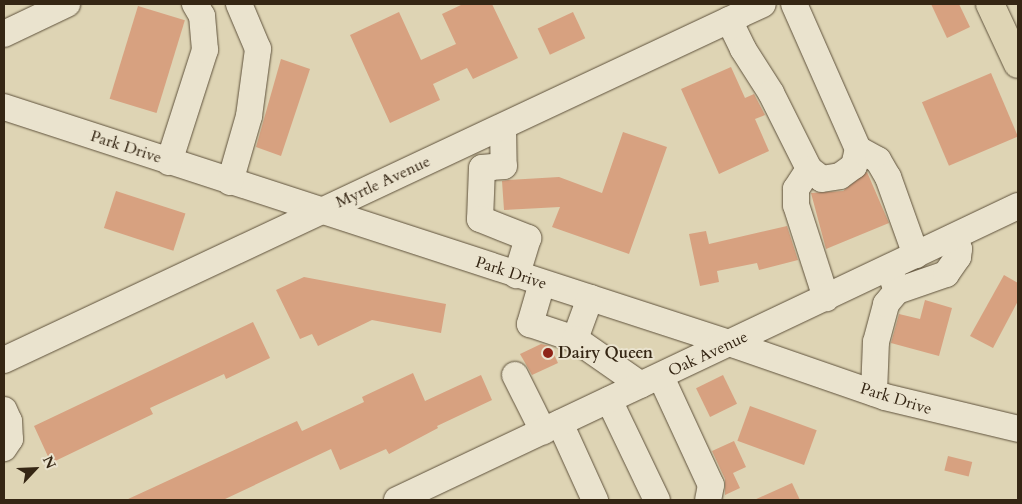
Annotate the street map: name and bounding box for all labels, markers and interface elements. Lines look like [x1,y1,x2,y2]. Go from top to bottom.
street label: Park Drive [88,126,164,168]
street label: Myrtle Avenue [333,152,433,212]
street label: Park Drive [473,252,549,294]
street label: Oak Avenue [665,327,751,381]
place label: Dairy Queen [558,343,653,363]
marker: Dairy Queen [542,347,554,359]
street label: Park Drive [858,379,934,419]
north arrow [10,444,60,494]
text: N [38,453,60,472]

